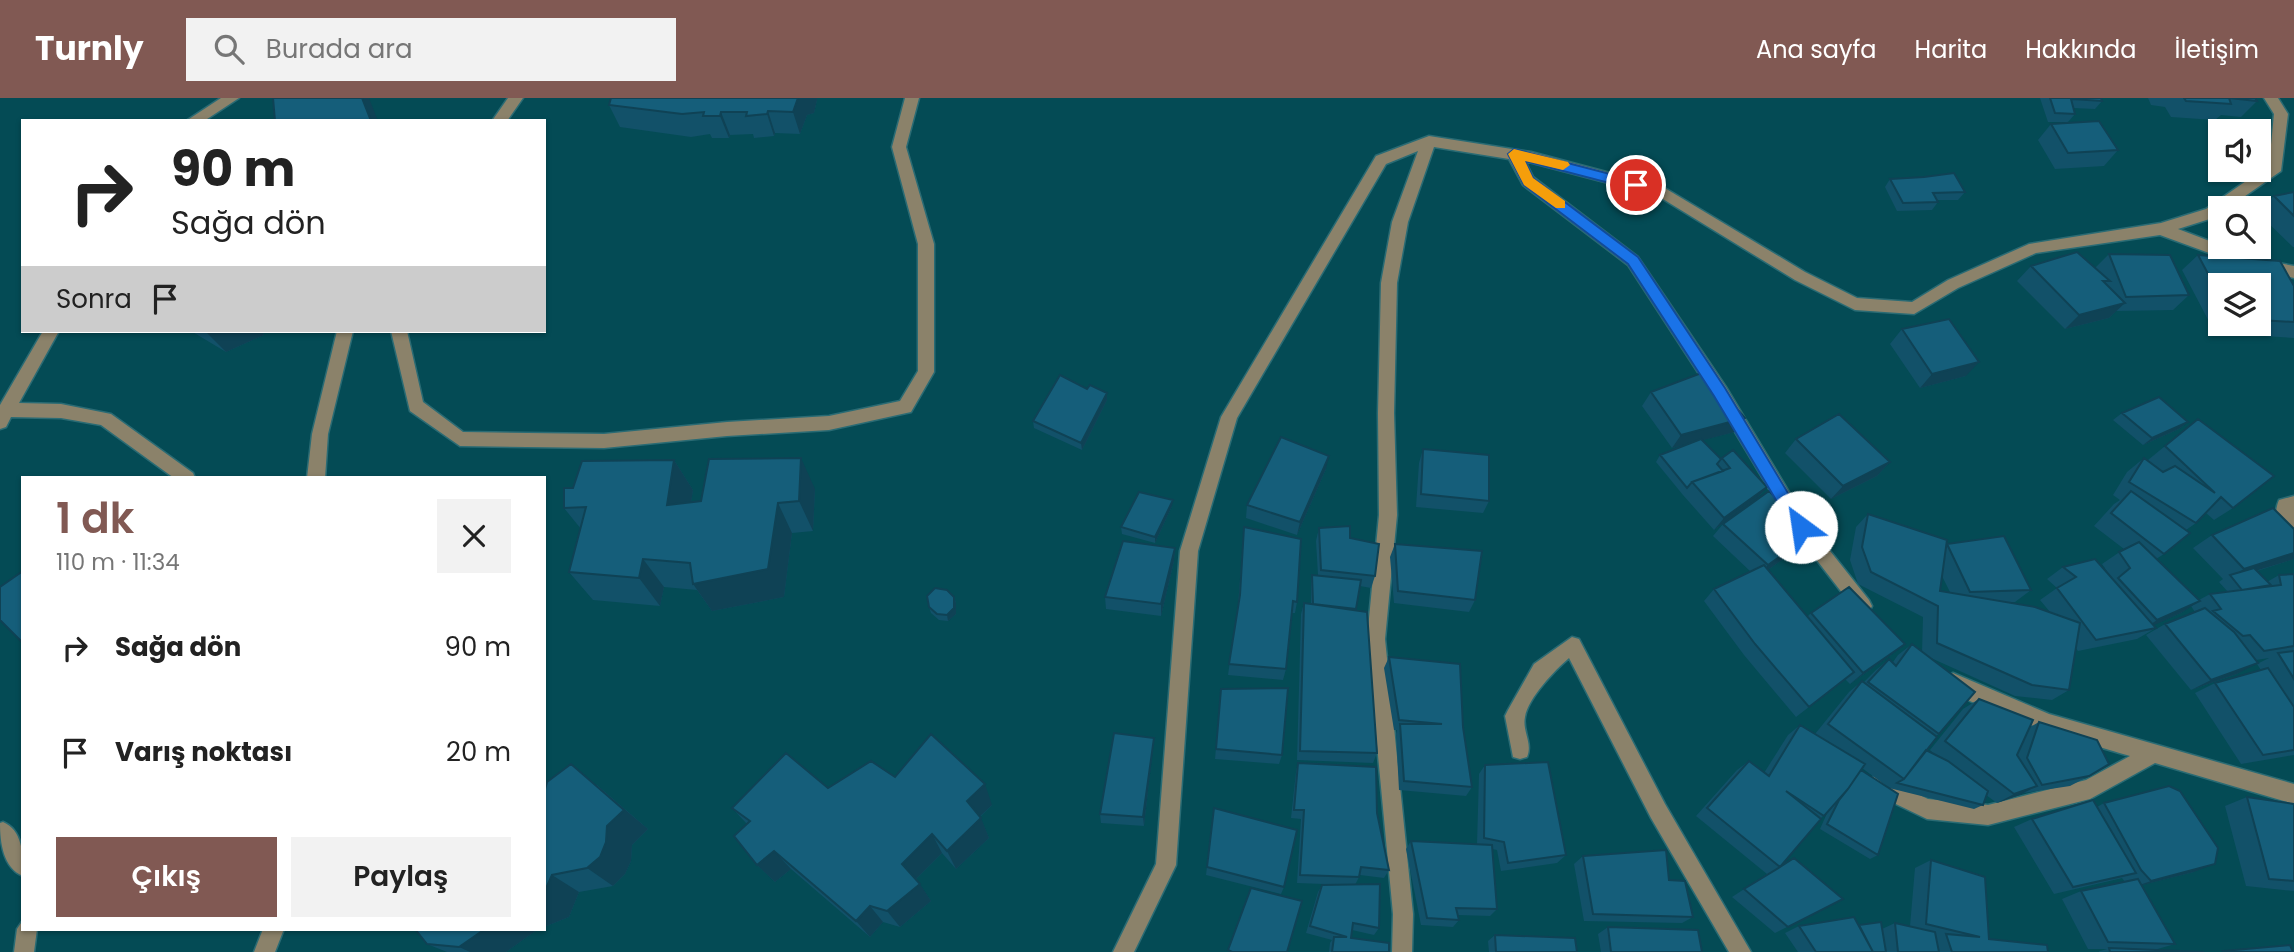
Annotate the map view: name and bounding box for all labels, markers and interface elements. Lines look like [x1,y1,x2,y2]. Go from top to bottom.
search box [186,18,676,81]
text: Turnly [35,25,144,72]
icon: search [210,30,248,68]
text: Burada ara [266,31,413,67]
text: Ana sayfa [1756,33,1877,66]
text: Harita [1915,33,1987,66]
text: Hakkında [2025,33,2137,66]
text: İletişim [2175,33,2259,66]
map controls [2208,119,2271,336]
button: sound [2208,119,2271,182]
text: 90 m [171,135,295,203]
icon: right [56,147,147,238]
pin [1606,155,1666,215]
icon: arrive [1617,166,1655,204]
button: search [2208,196,2271,259]
text: Sağa dön [171,200,326,245]
button: layers [2208,273,2271,336]
icon: arrive [146,280,184,318]
text: Sonra [56,281,132,317]
text: 1 dk [56,489,134,548]
position arrow [1764,490,1838,564]
button: close [437,499,511,573]
text: 110 m · 11:34 [56,546,180,578]
icon: right [56,629,94,667]
text: Sağa dön [115,629,241,665]
text: 90 m [445,629,511,665]
icon: arrive [56,734,94,772]
text: Varış noktası [115,734,292,770]
text: 20 m [446,734,511,770]
button: Çıkış [56,837,277,917]
button: Paylaş [291,837,511,917]

